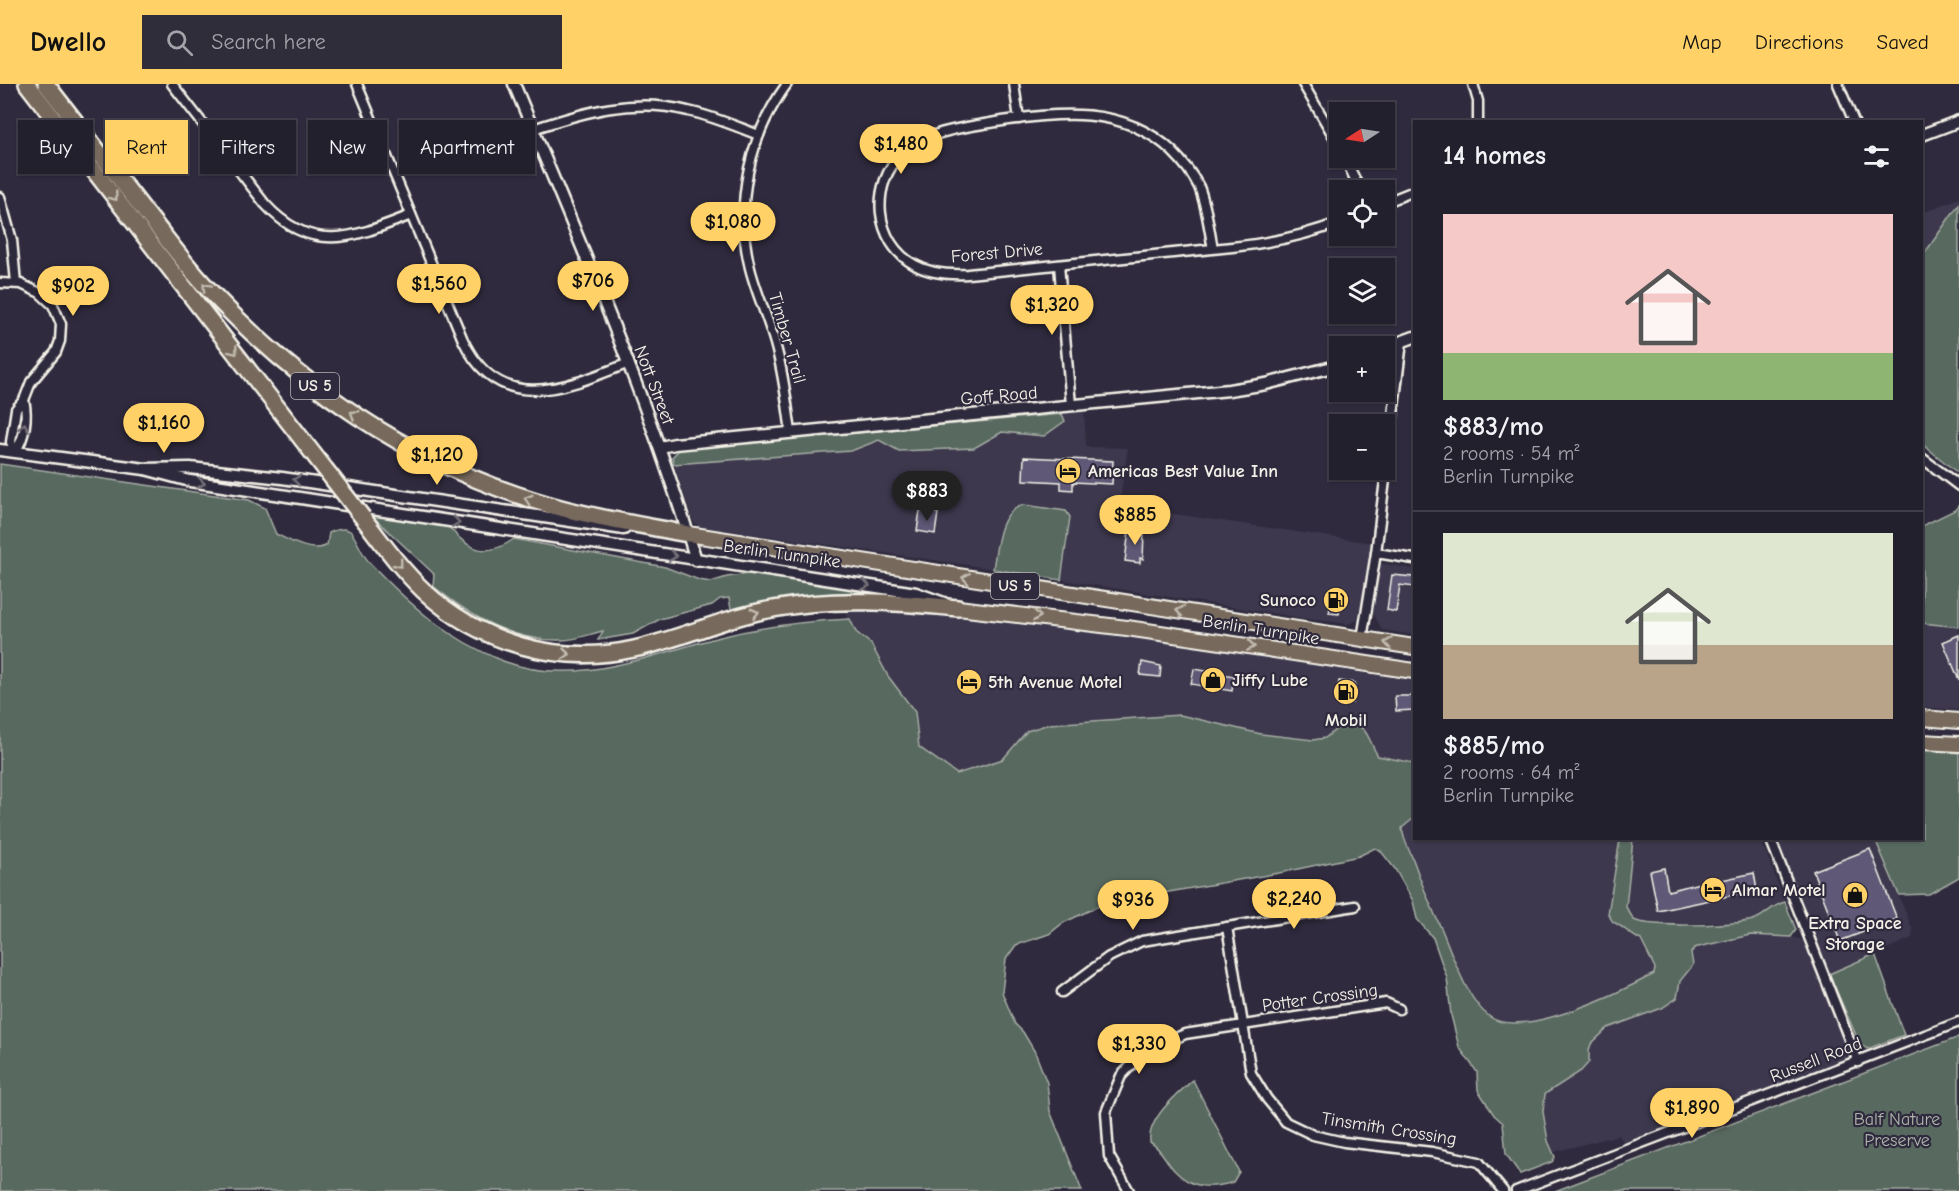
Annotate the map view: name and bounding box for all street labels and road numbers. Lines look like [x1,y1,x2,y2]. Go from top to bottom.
street label: Forest Drive [950,239,1044,267]
street label: Timber Trail [764,290,810,386]
street label: Nott Street [629,343,679,428]
road number: US 5 [291,373,339,399]
street label: Goff Road [960,382,1038,410]
street label: Berlin Turnpike [722,535,842,573]
road number: US 5 [991,573,1039,599]
street label: Berlin Turnpike [1201,610,1321,650]
street label: Potter Crossing [1261,979,1379,1017]
street label: Russell Road [1767,1033,1865,1087]
street label: Tinsmith Crossing [1320,1108,1458,1150]

